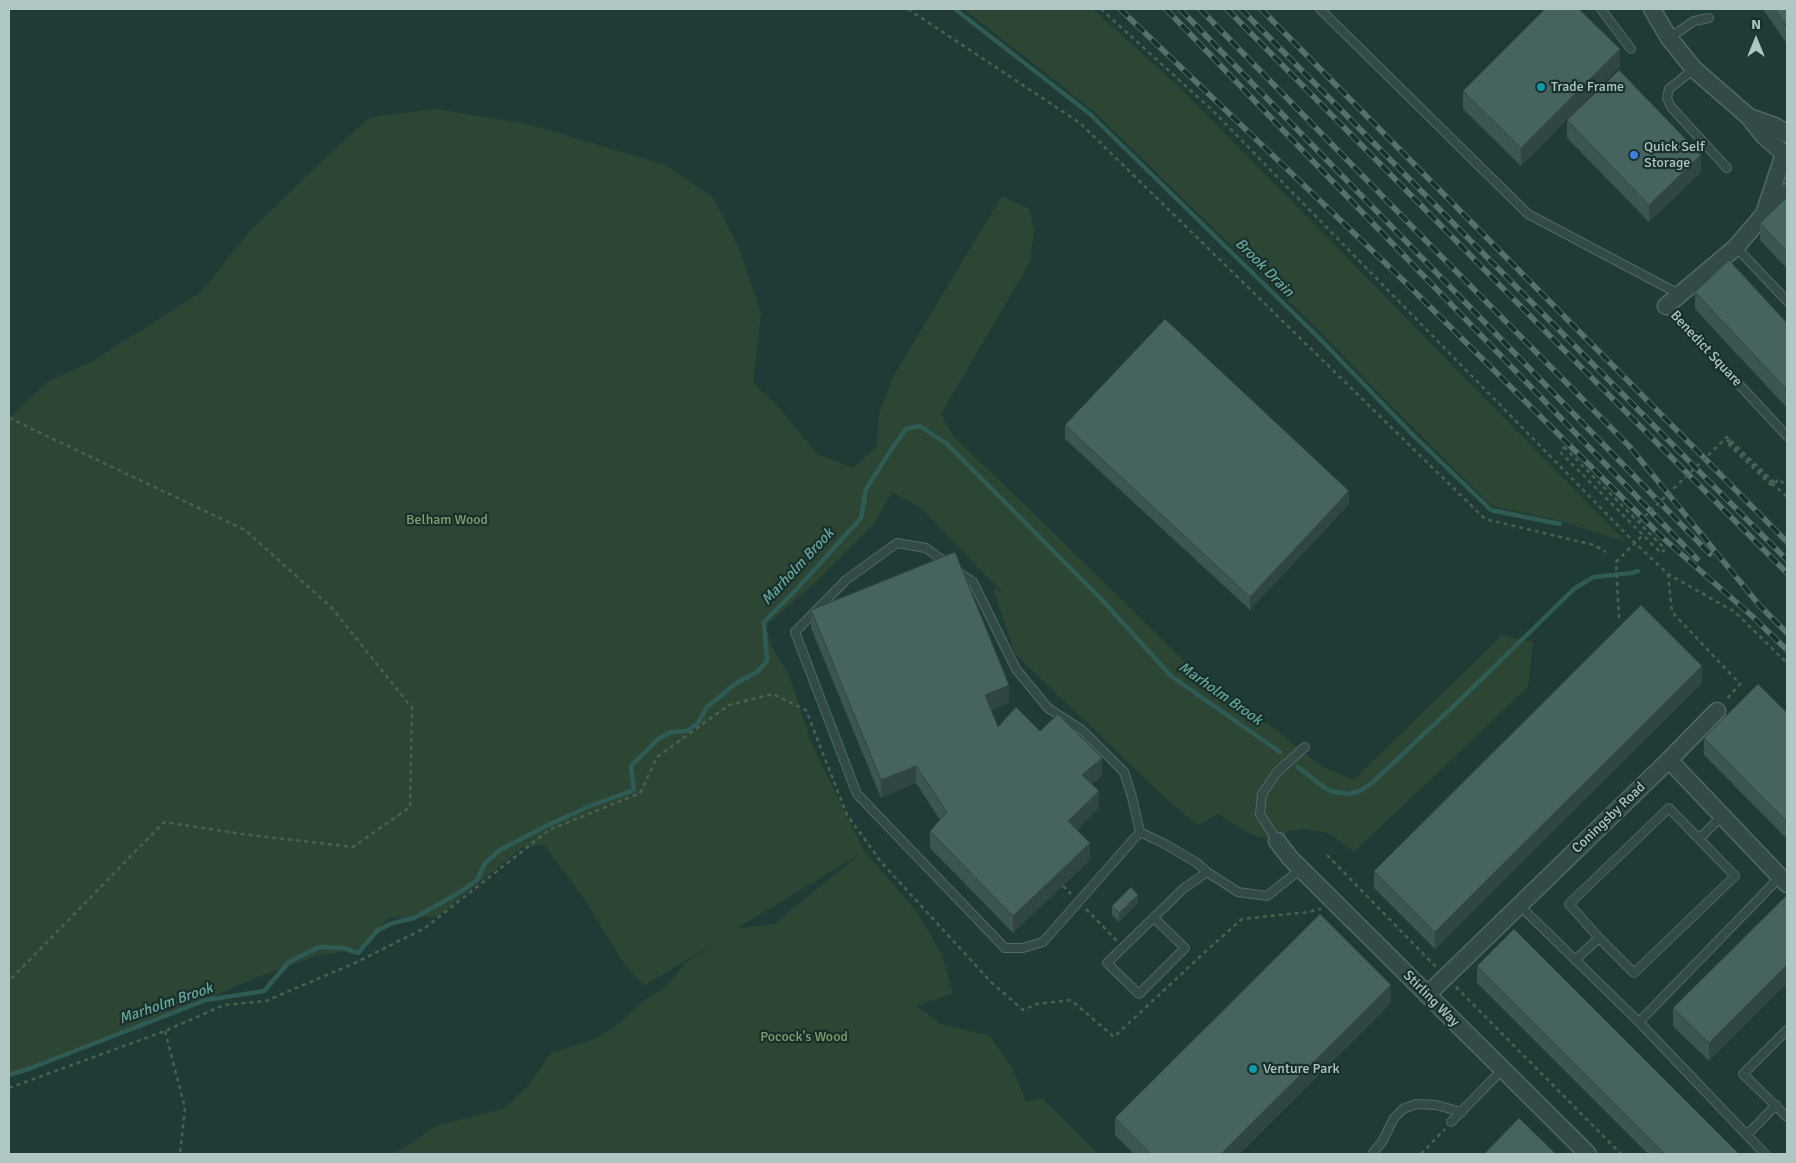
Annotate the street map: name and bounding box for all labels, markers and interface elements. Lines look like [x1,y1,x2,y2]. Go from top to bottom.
north arrow [1731,15,1781,65]
text: N [1751,16,1761,33]
place label: Trade Frame [1551,79,1624,95]
marker: Trade Frame [1535,81,1547,93]
place label: Quick Self Storage [1644,139,1705,172]
marker: Quick Self Storage [1628,149,1640,161]
water label: Brook Drain [1231,235,1297,301]
street label: Benedict Square [1667,308,1745,390]
park label: Belham Wood [406,512,488,528]
water label: Marholm Brook [758,525,838,609]
water label: Marholm Brook [1175,659,1265,729]
street label: Coningsby Road [1569,779,1649,857]
street label: Stirling Way [1399,967,1463,1031]
water label: Marholm Brook [117,980,215,1028]
park label: Pocock's Wood [760,1029,848,1045]
place label: Venture Park [1263,1061,1339,1077]
marker: Venture Park [1247,1063,1259,1075]

